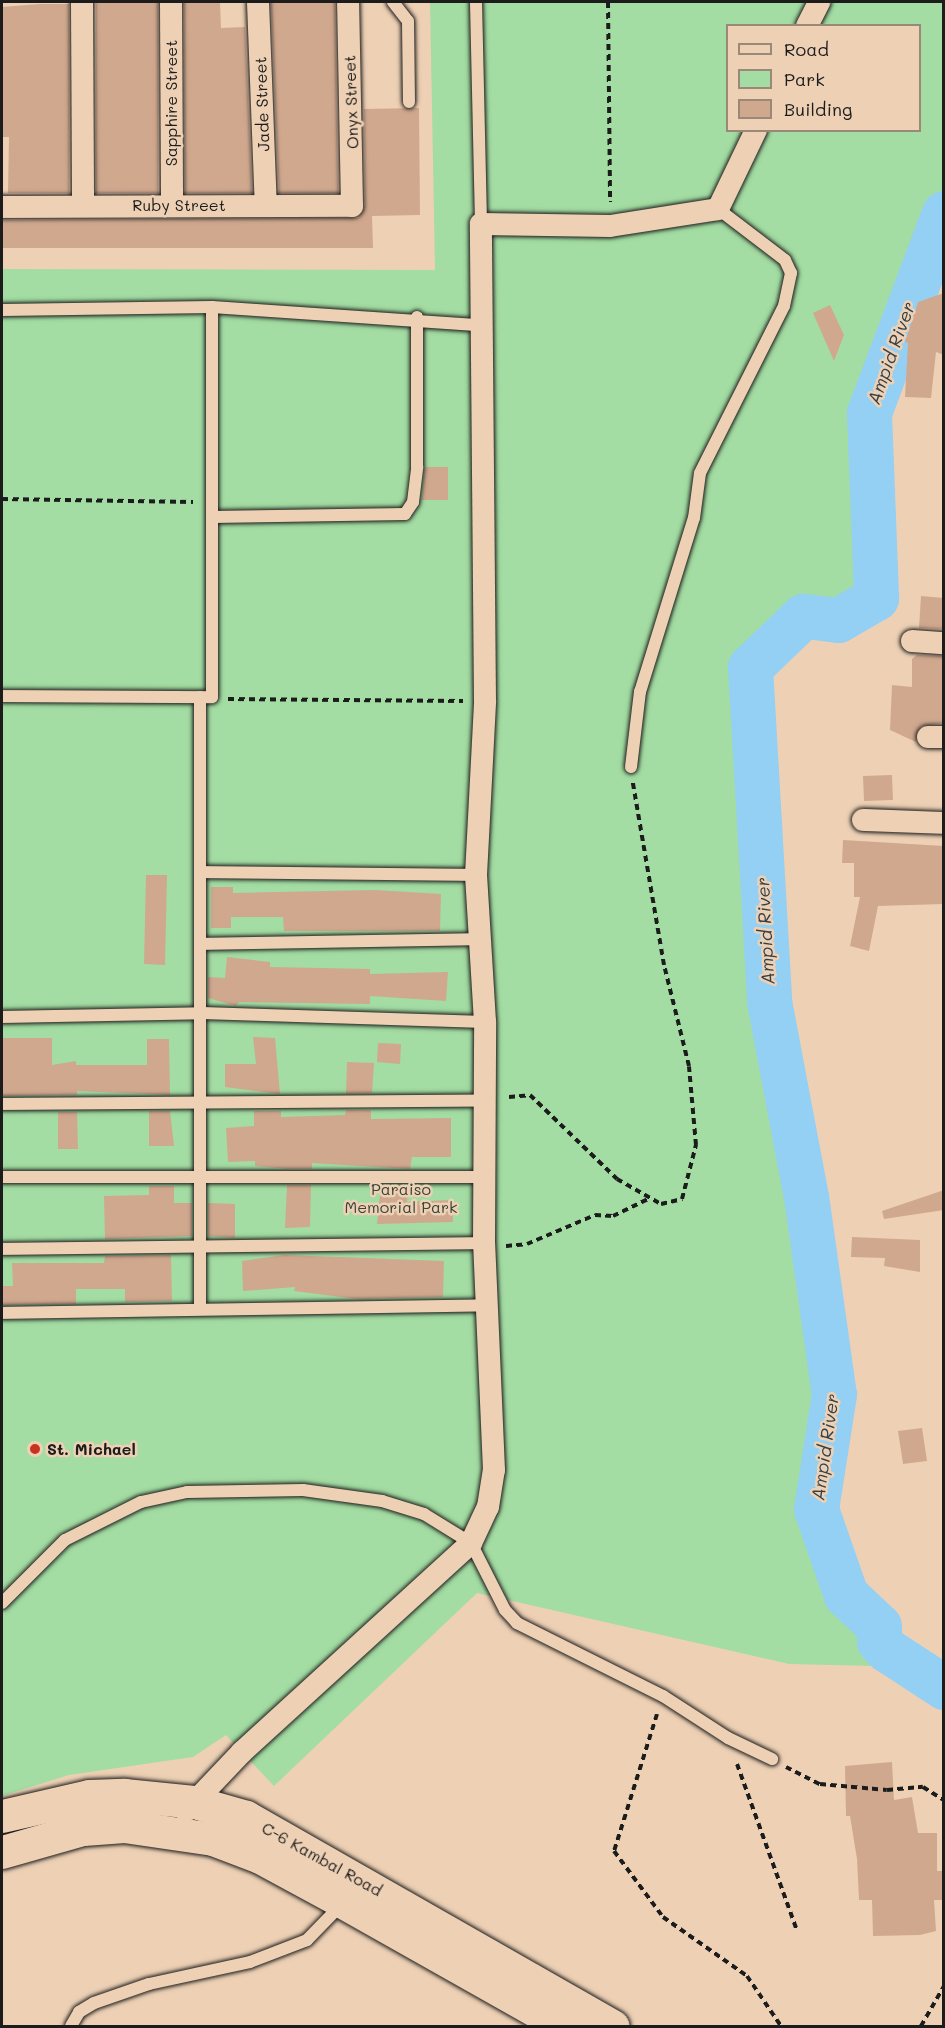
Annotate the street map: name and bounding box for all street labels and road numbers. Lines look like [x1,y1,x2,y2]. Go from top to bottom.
street label: Sapphire Street [161,40,181,166]
street label: Onyx Street [340,55,362,149]
street label: Jade Street [251,56,273,152]
street label: Ruby Street [132,195,226,215]
street label: C-6 Kambal Road [259,1818,385,1900]

